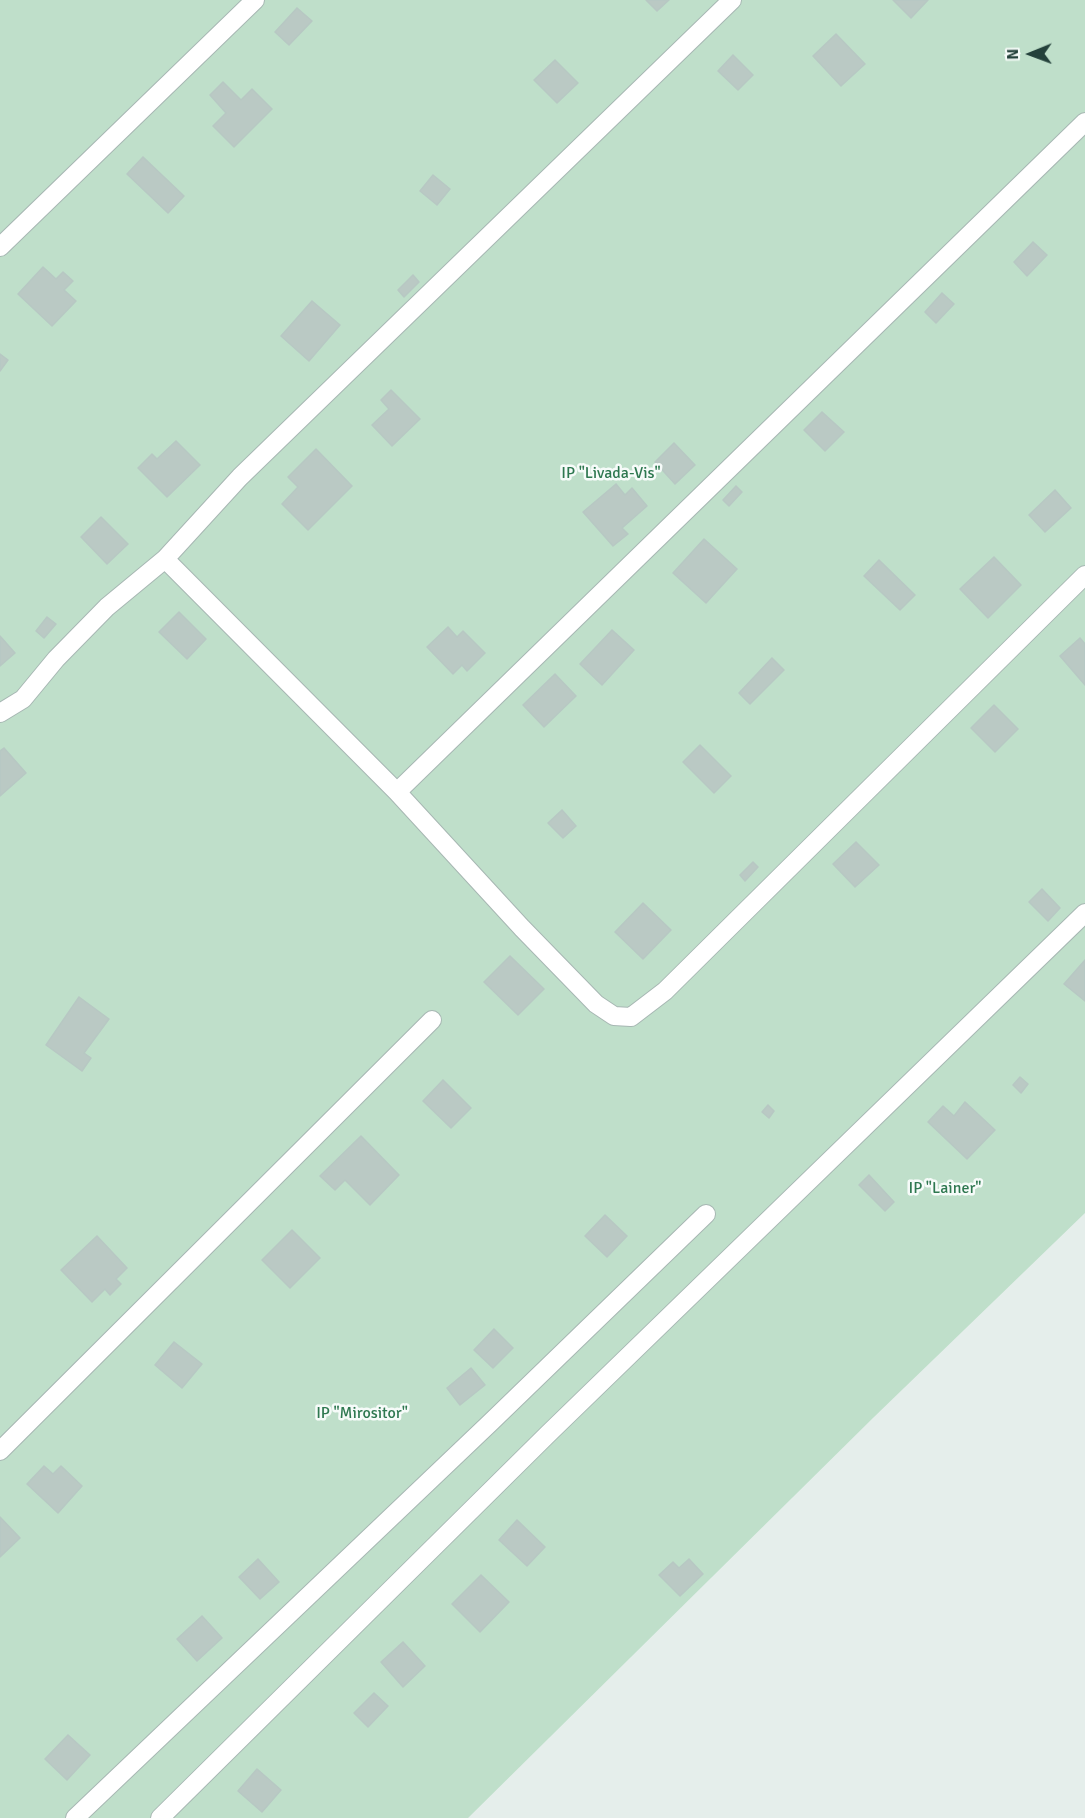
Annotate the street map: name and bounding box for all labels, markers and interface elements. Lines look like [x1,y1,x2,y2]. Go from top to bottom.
north arrow [1001,24,1061,84]
text: N [1003,49,1023,60]
park label: IP "Livada-Vis" [561,464,661,484]
park label: IP "Lainer" [909,1179,981,1199]
park label: IP "Mirositor" [316,1404,408,1424]

